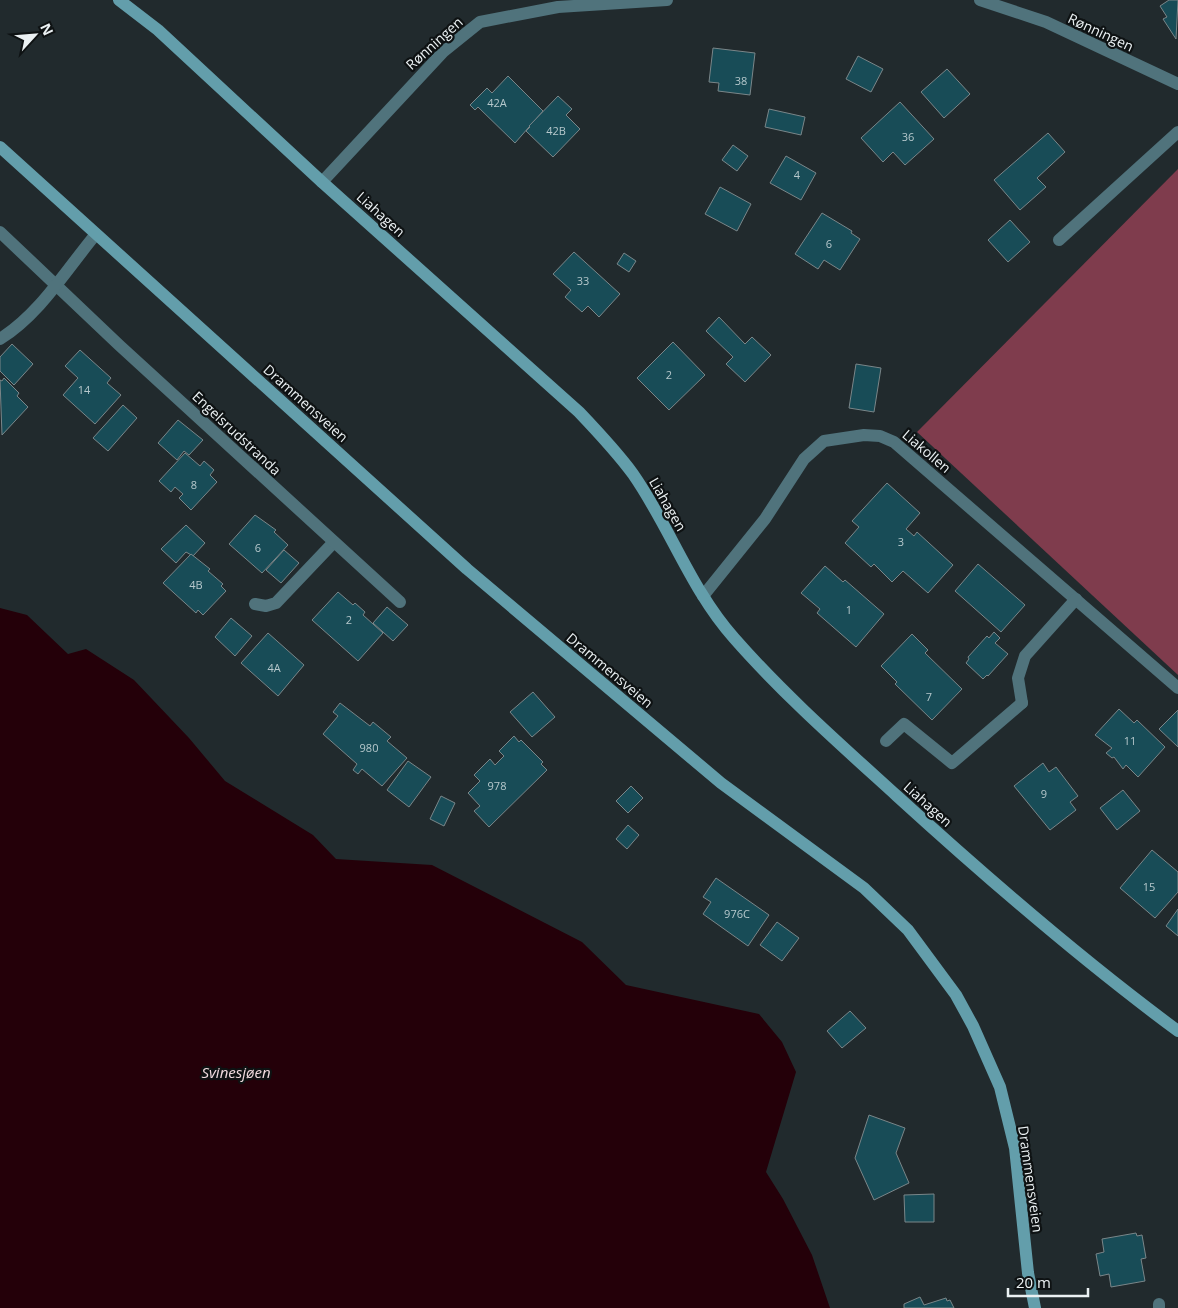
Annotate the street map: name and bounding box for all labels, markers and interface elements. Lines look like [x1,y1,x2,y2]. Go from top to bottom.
street label: Rønningen [1065,9,1137,55]
north arrow [10,10,60,60]
street label: Rønningen [401,12,467,74]
text: N [36,20,58,38]
house number: 38 [735,73,747,88]
house number: 42A [487,95,507,110]
house number: 42B [546,123,566,138]
house number: 36 [902,129,914,144]
house number: 4 [794,167,801,182]
street label: Liahagen [353,187,409,241]
house number: 6 [826,236,832,251]
house number: 33 [577,273,589,288]
street label: Drammensveien [260,360,352,446]
house number: 2 [666,367,672,382]
house number: 14 [78,382,91,397]
street label: Engelsrudstranda [188,387,286,479]
street label: Liakollen [899,425,955,477]
street label: Liahagen [645,474,691,534]
house number: 8 [191,477,197,492]
house number: 3 [898,534,904,549]
house number: 6 [255,540,261,555]
house number: 4B [189,577,203,592]
house number: 1 [846,602,852,617]
house number: 2 [346,612,352,627]
street label: Drammensveien [563,628,657,712]
house number: 4A [267,660,281,675]
house number: 7 [926,689,932,704]
house number: 11 [1124,733,1136,748]
house number: 980 [360,740,378,755]
street label: Liahagen [900,777,956,831]
house number: 978 [488,778,506,793]
house number: 9 [1041,786,1047,801]
house number: 15 [1143,879,1155,894]
house number: 976C [724,906,750,921]
water label: Svinesjøen [201,1062,271,1082]
street label: Drammensveien [1014,1124,1048,1234]
scale bar [1008,1266,1088,1298]
text: 20 m [1016,1272,1051,1292]

